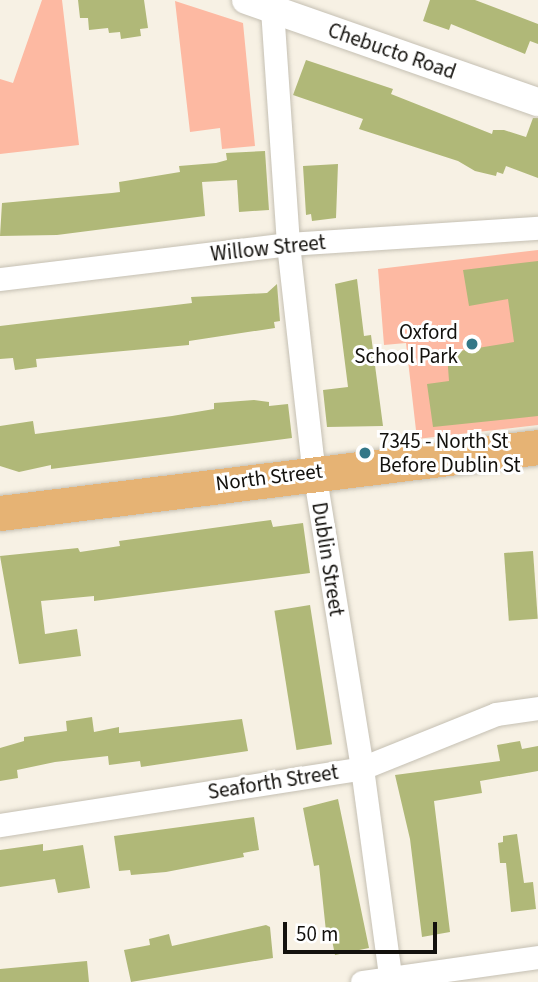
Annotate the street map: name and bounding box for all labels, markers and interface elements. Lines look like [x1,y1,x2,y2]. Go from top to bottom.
street label: Chebucto Road [325,17,459,85]
street label: Willow Street [209,229,327,267]
place label: Oxford School Park [354,319,458,369]
marker: Oxford School Park [464,336,480,352]
place label: 7345 - North St Before Dublin St [379,428,521,478]
marker: 7345 - North St Before Dublin St [357,445,373,461]
street label: North Street [214,458,324,496]
street label: Dublin Street [307,500,349,618]
street label: Seaforth Street [206,759,340,805]
scale bar [286,908,440,952]
text: 50 m [296,919,338,949]

